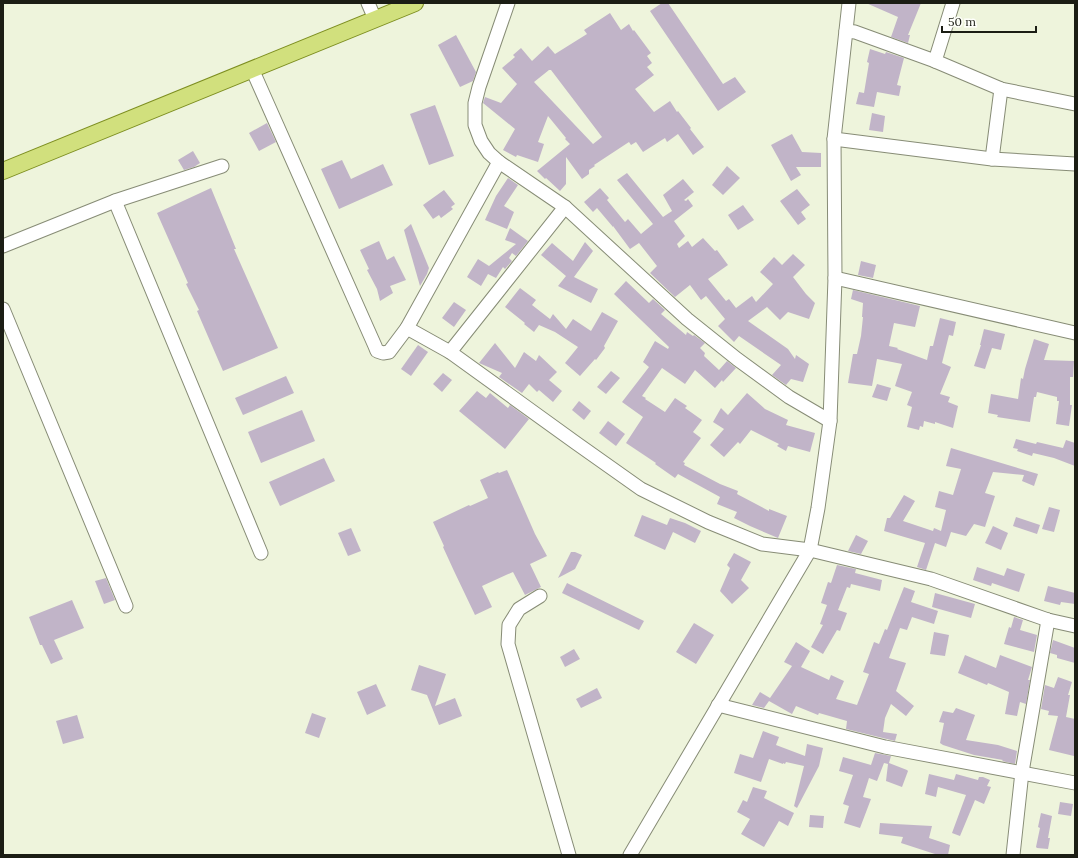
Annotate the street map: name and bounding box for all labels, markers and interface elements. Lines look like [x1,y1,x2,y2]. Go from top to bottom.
scale bar [942,8,1036,34]
text: 50 m [948,14,976,29]

